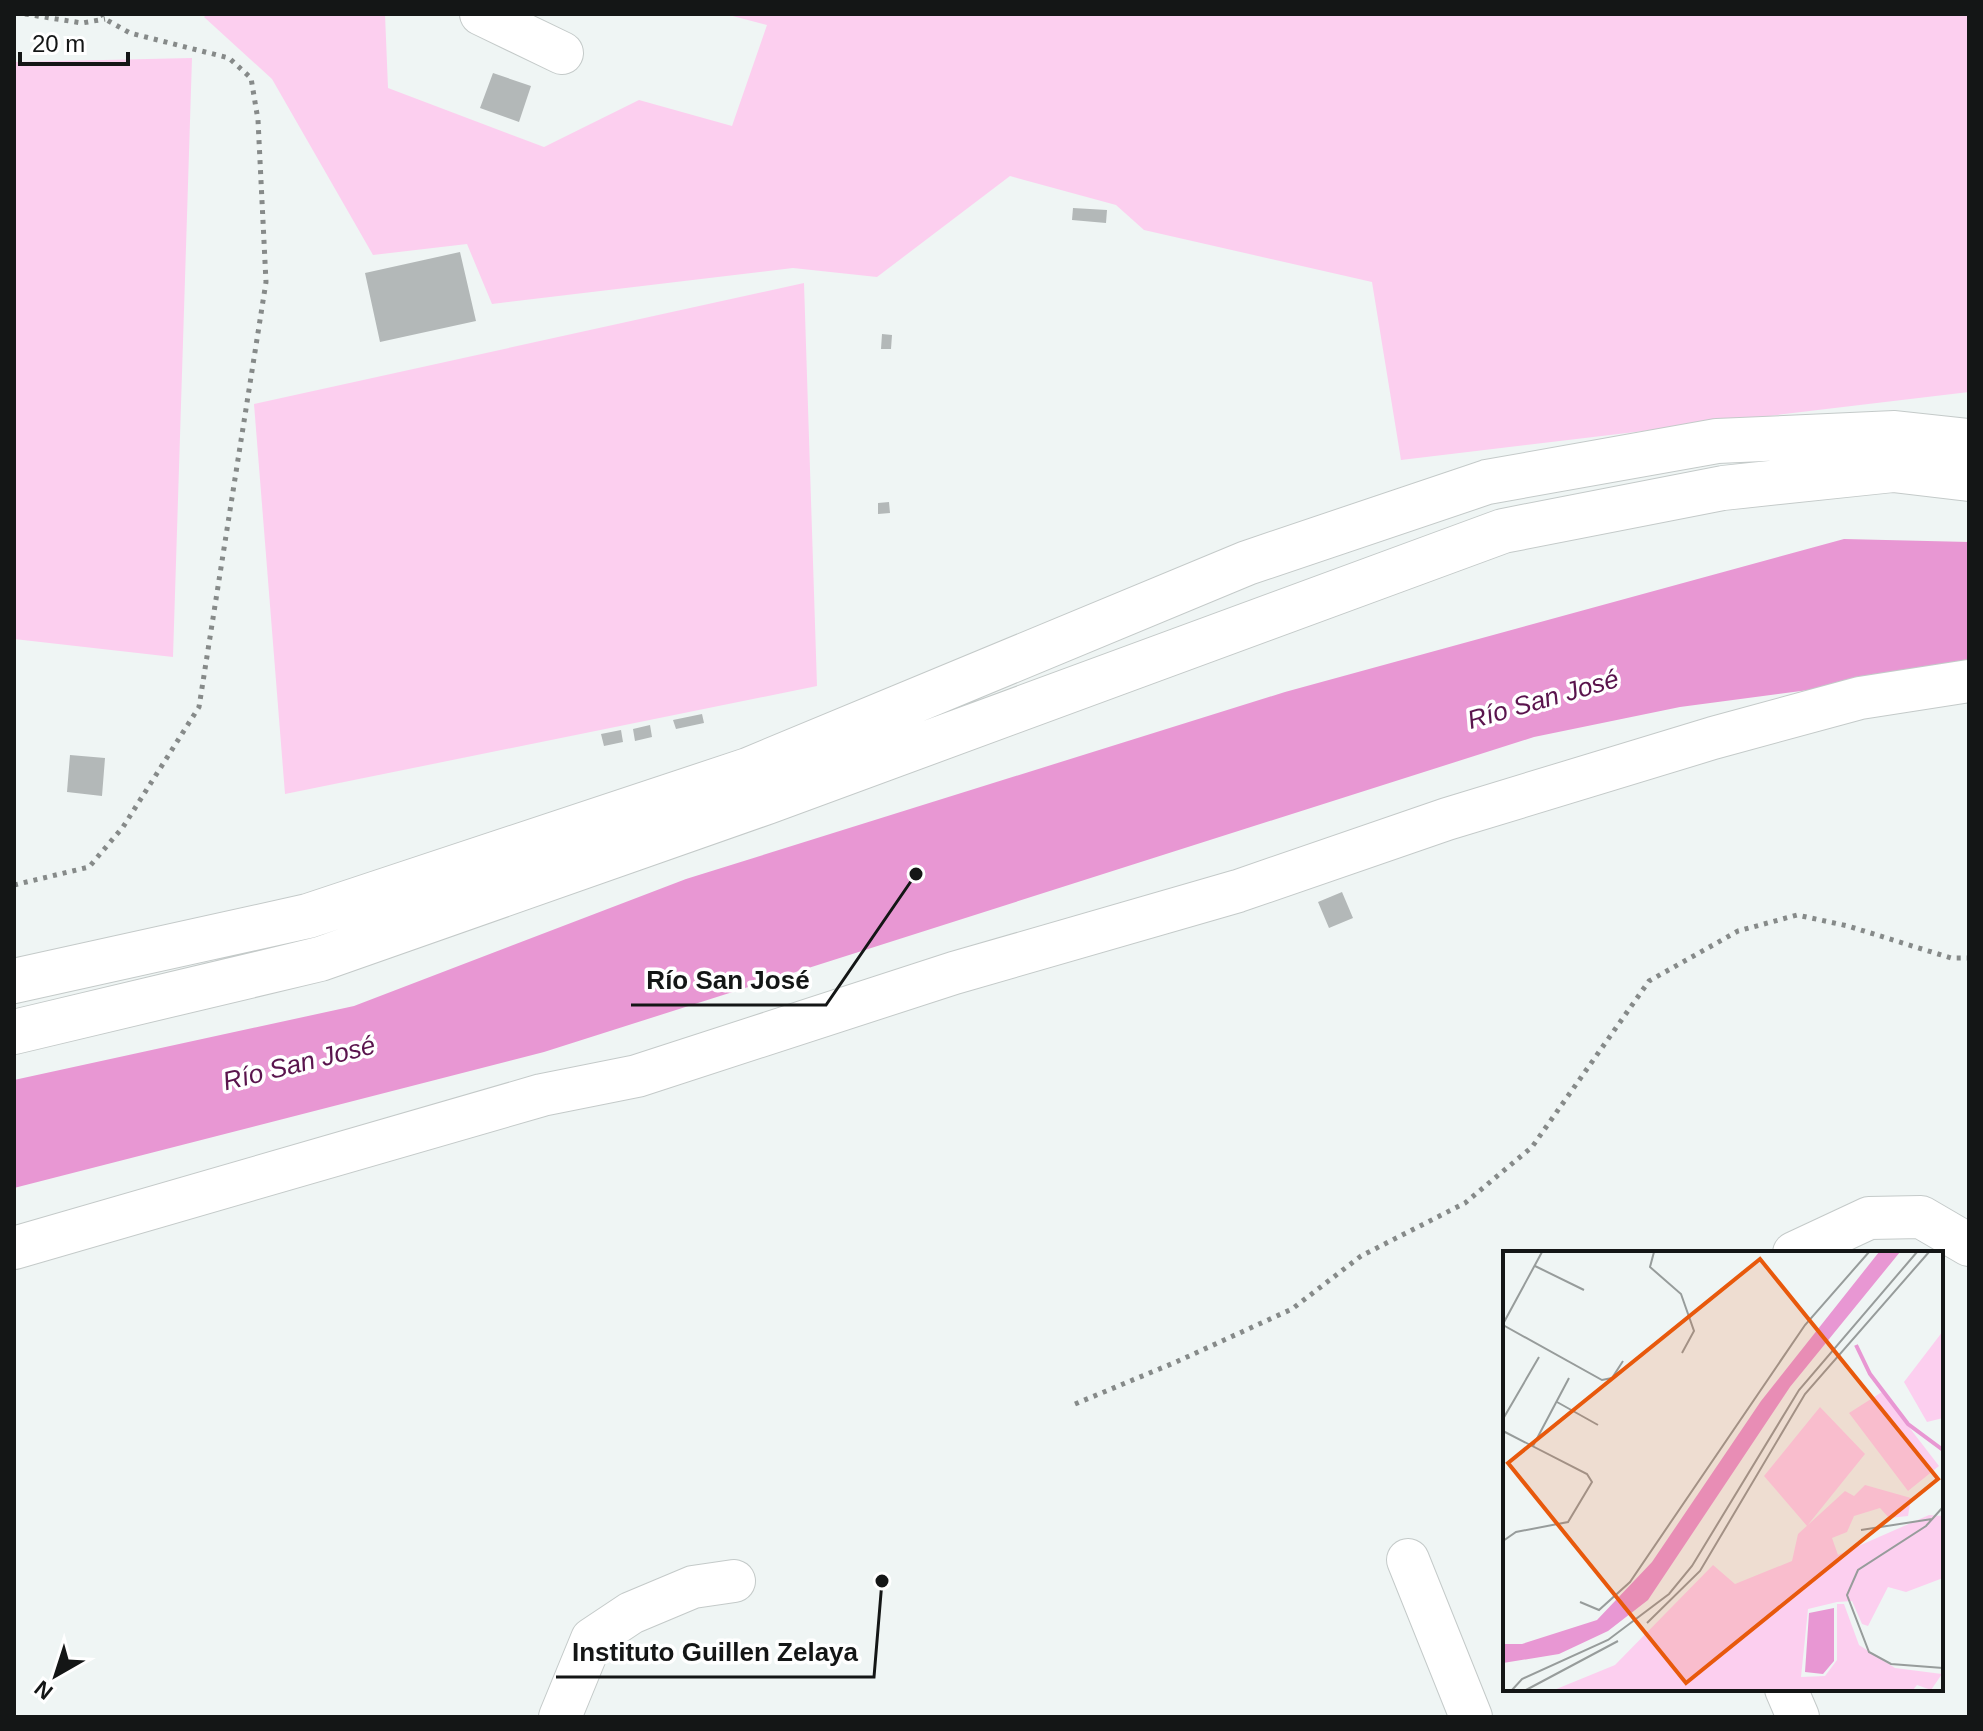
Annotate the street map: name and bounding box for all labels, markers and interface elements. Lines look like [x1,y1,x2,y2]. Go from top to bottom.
scale bar [20,16,128,66]
text: 20 m [32,30,85,57]
water label: Río San José [1464,663,1622,735]
callout: Río San José [631,955,826,1005]
text: Río San José [646,965,810,995]
water label: Río San José [220,1030,378,1096]
inset map [1503,1251,1943,1691]
callout: Instituto Guillen Zelaya [556,1627,874,1677]
north arrow [16,1635,96,1715]
text: Instituto Guillen Zelaya [572,1637,859,1667]
text: N [30,1675,58,1705]

